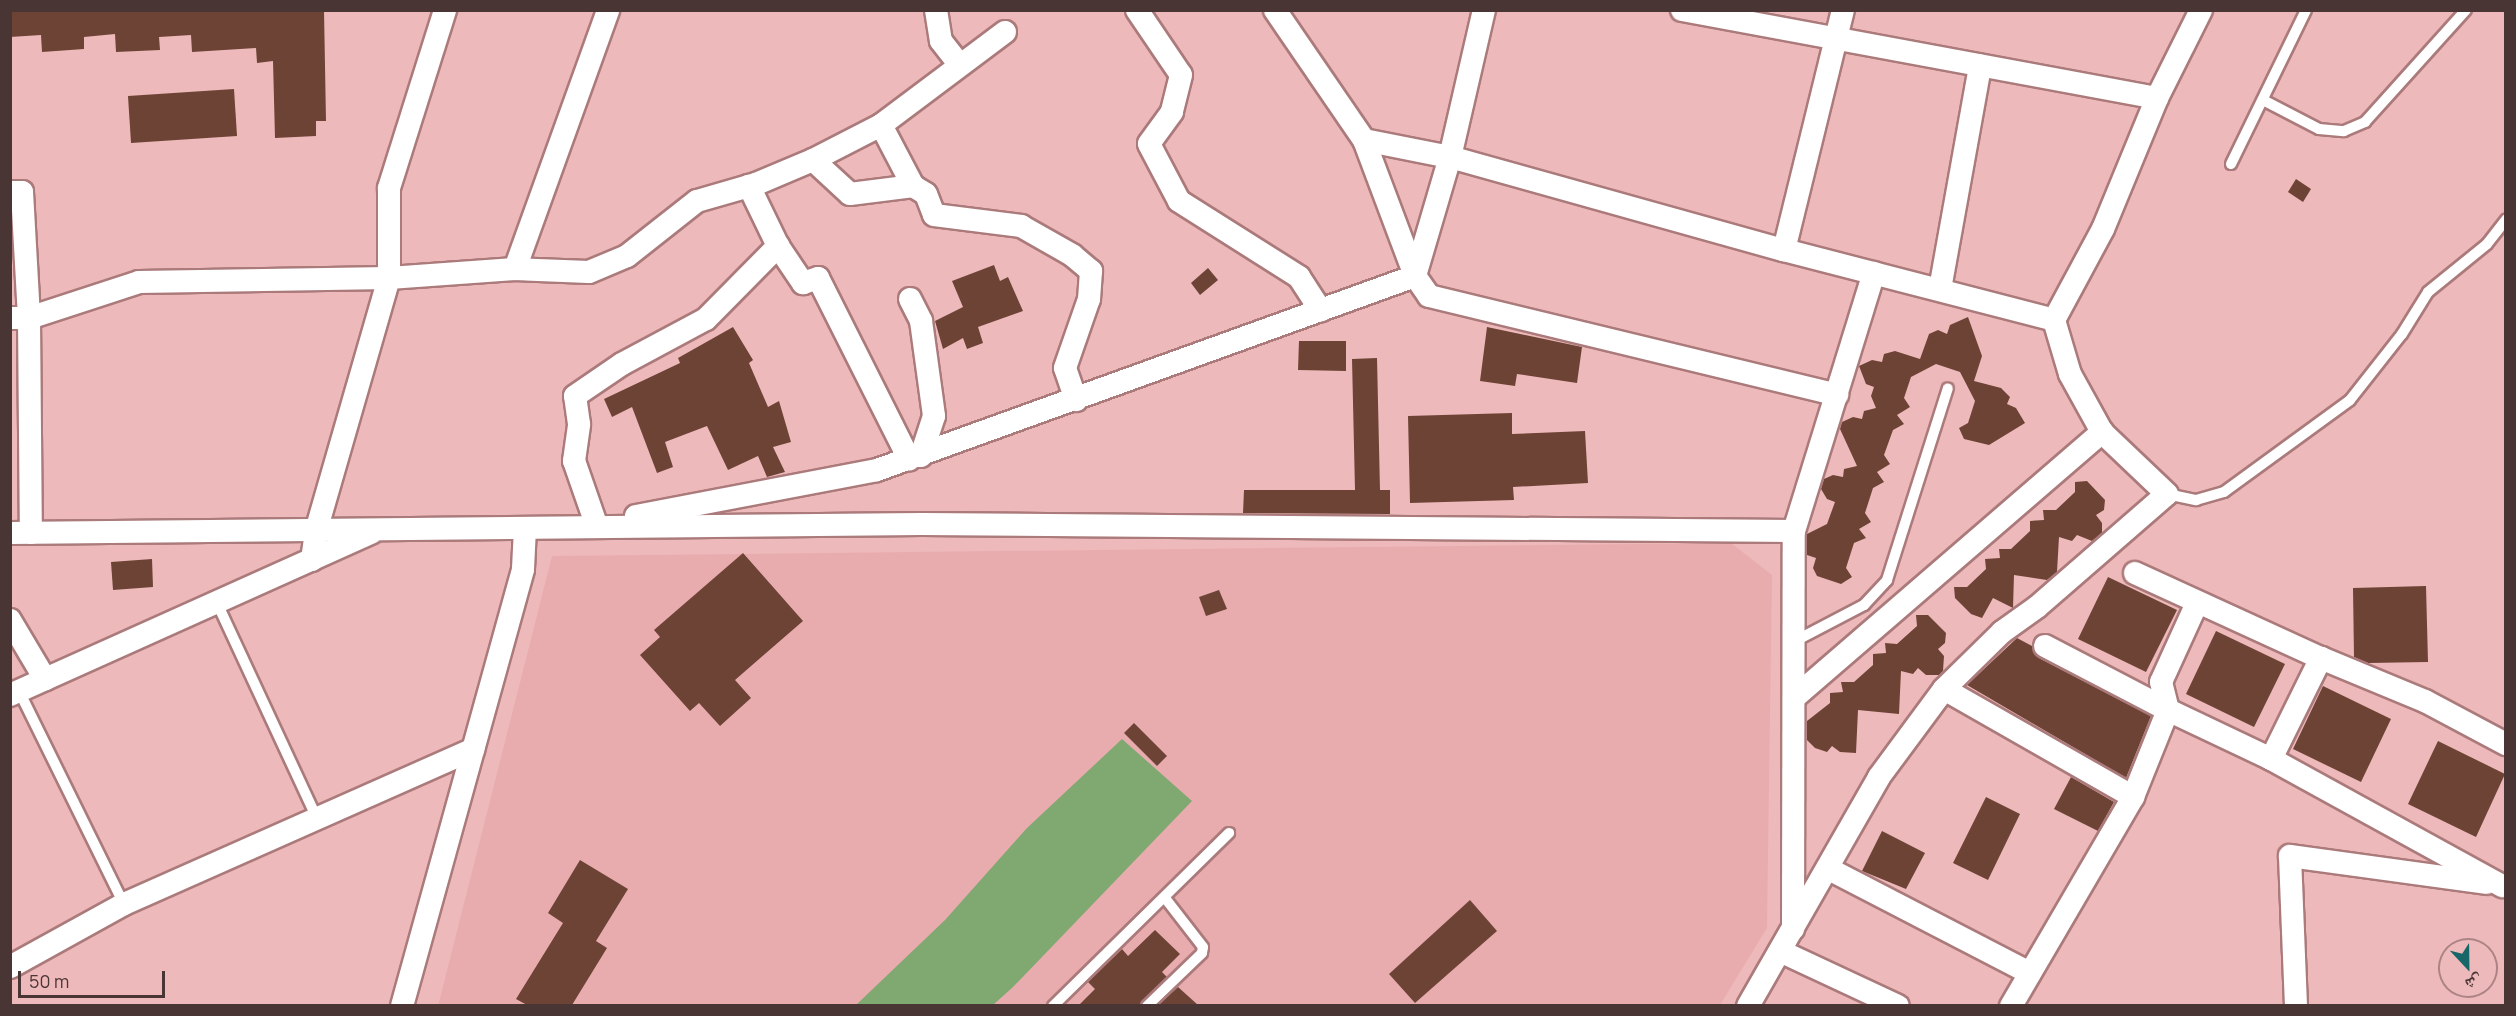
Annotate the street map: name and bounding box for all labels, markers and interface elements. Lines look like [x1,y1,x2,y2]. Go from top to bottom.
north arrow [2438,938,2498,998]
scale bar [21,959,168,997]
text: 50 m [29,969,69,993]
text: ش [2462,969,2486,996]

